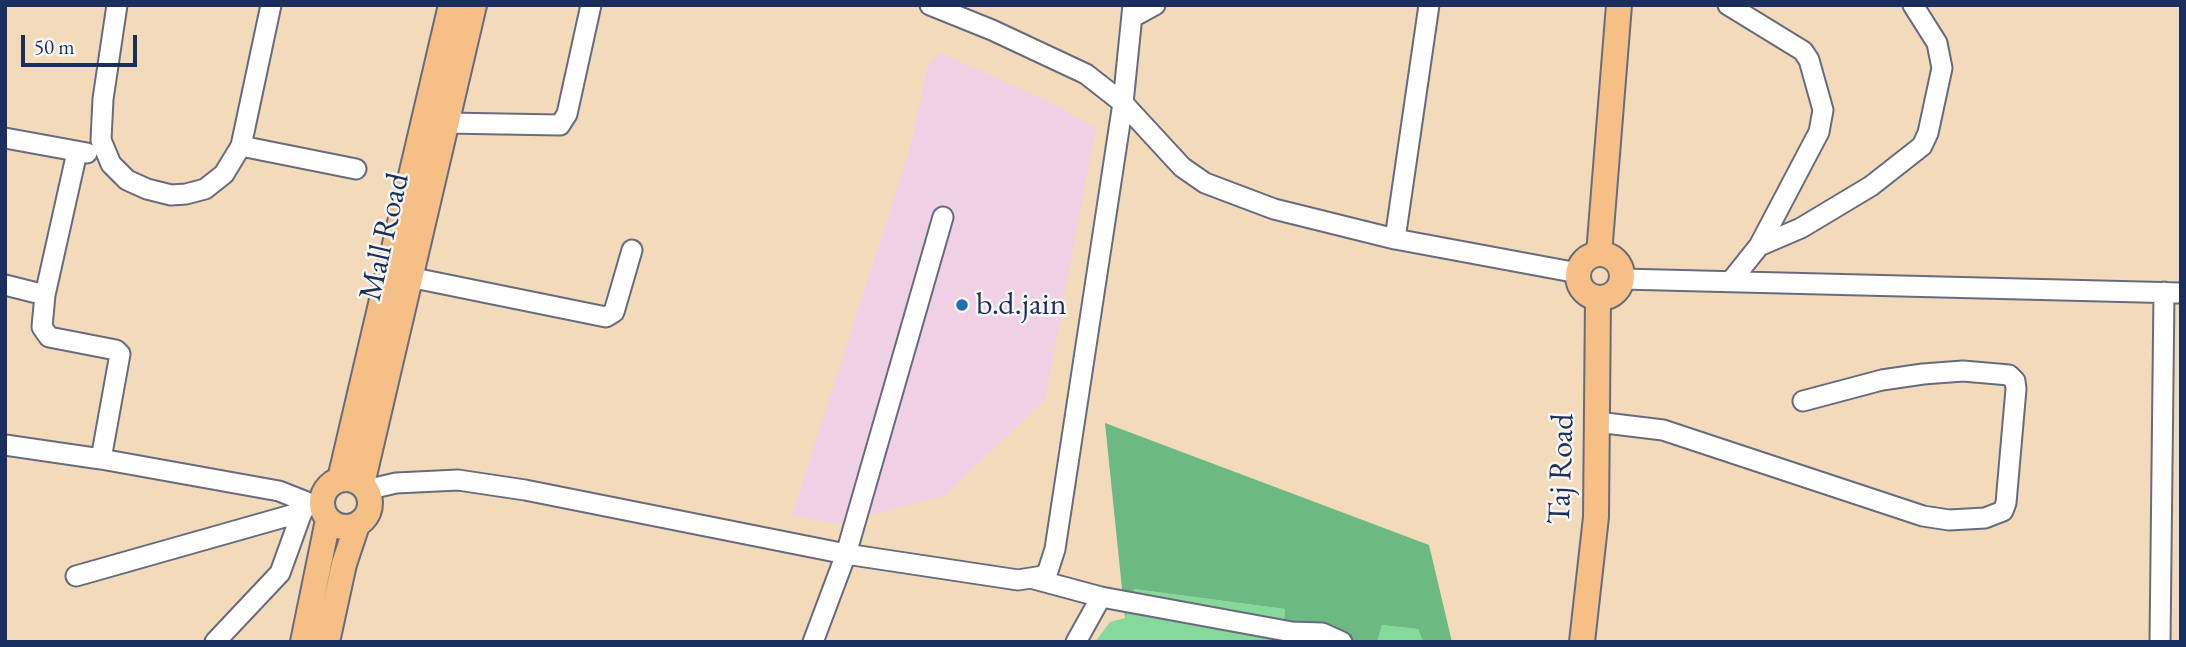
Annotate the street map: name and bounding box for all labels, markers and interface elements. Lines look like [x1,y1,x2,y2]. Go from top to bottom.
scale bar [24,21,140,65]
text: 50 m [34,33,75,60]
street label: Mall Road [352,169,418,305]
place label: b.d.jain [976,286,1067,324]
marker: b.d.jain [954,297,970,313]
street label: Taj Road [1541,413,1583,525]

